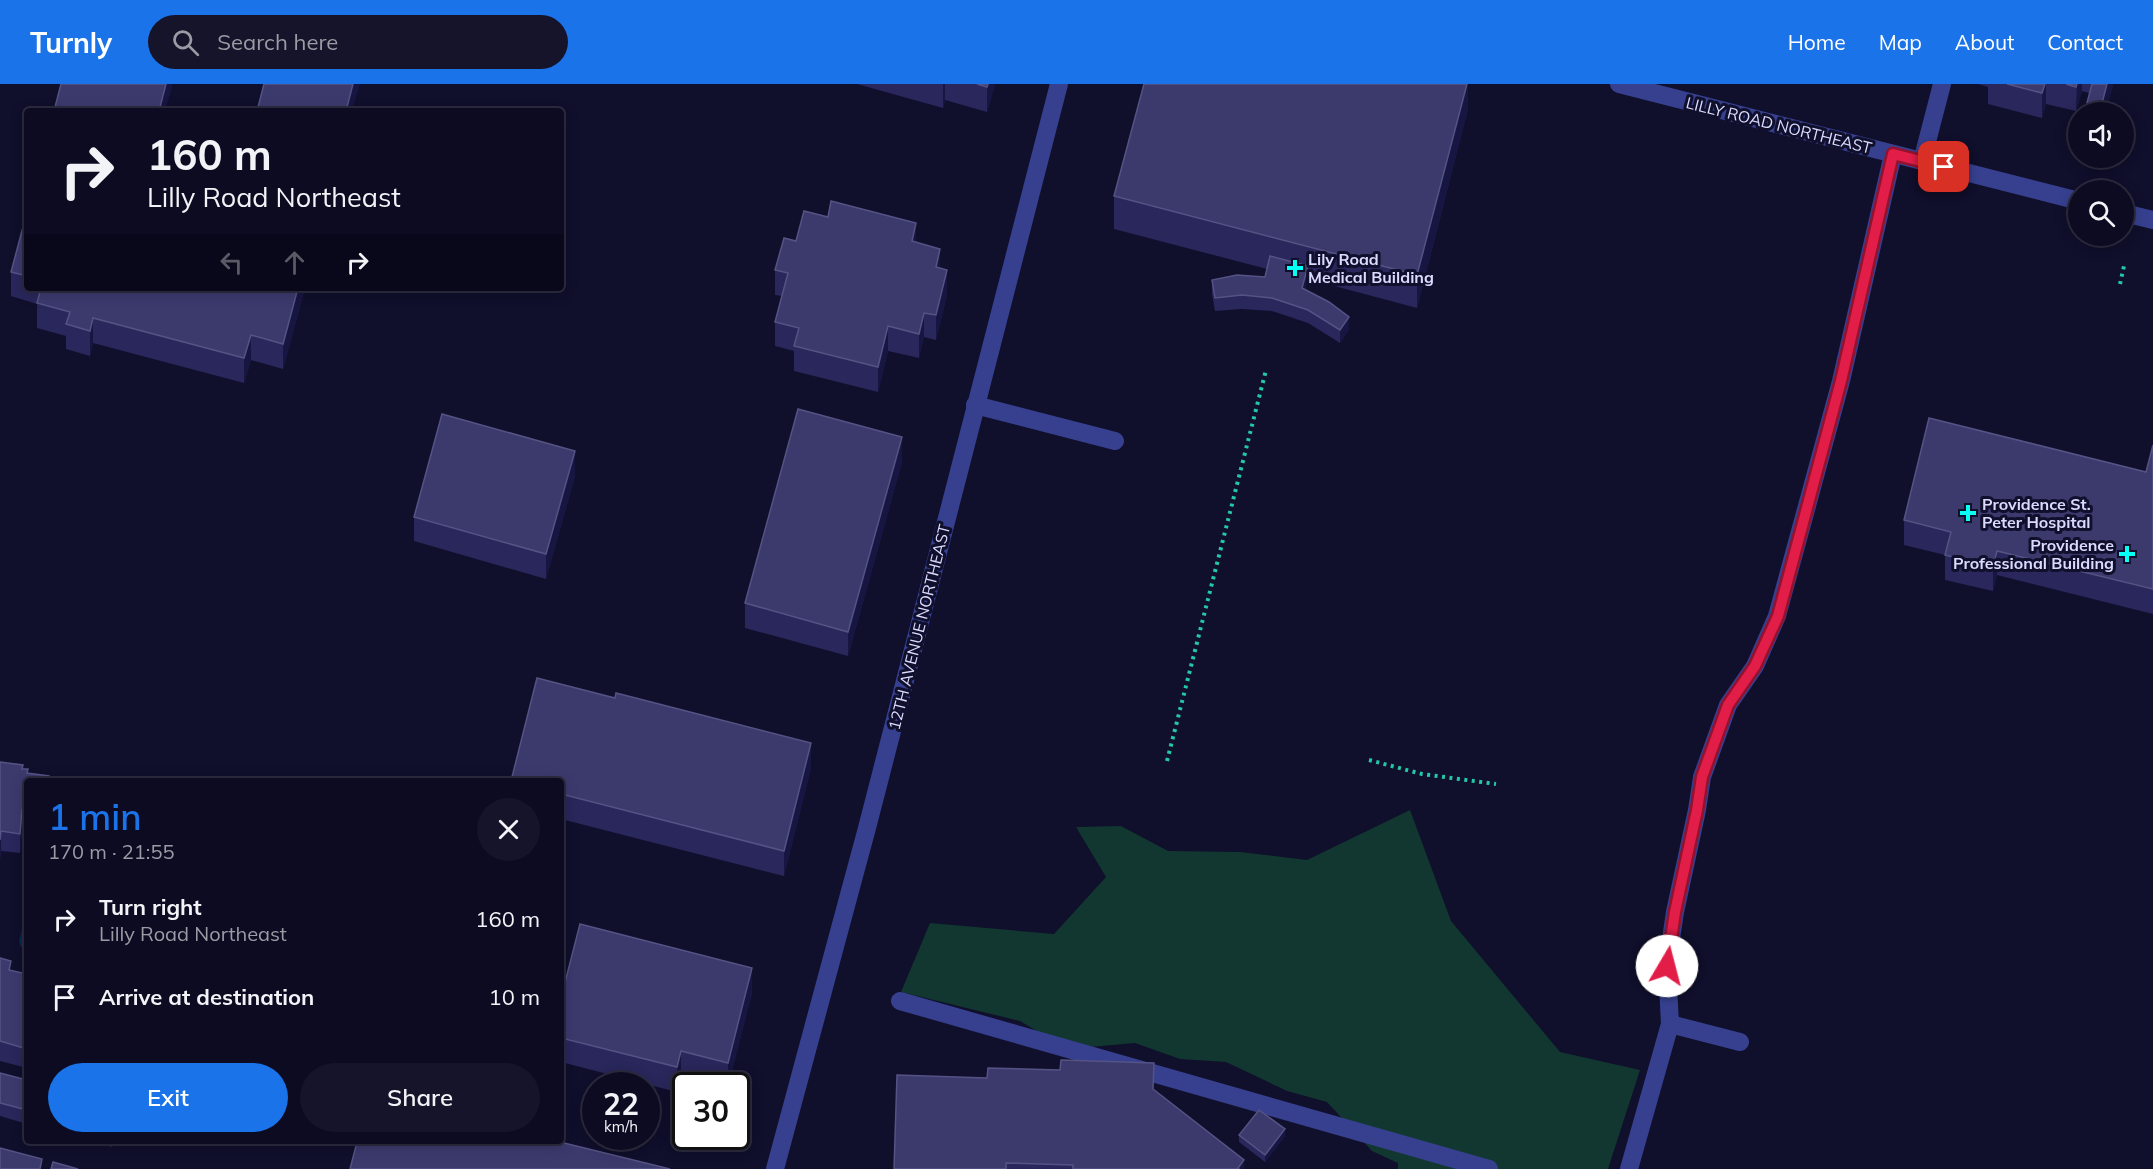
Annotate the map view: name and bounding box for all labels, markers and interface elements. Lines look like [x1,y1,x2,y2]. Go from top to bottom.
search box [148,15,568,69]
text: Turnly [30,25,112,60]
icon: search [169,26,202,59]
text: Search here [217,28,338,56]
text: Home [1788,29,1846,55]
text: Map [1879,29,1922,55]
text: About [1955,29,2014,55]
text: Contact [2047,29,2123,55]
street label: LILLY ROAD NORTHEAST [1684,92,1874,158]
map controls [2068,102,2134,246]
button: sound [2068,102,2134,168]
text: 160 m [147,128,272,181]
icon: right [48,132,126,210]
pin [1918,141,1969,192]
icon: arrive [1927,150,1960,183]
text: Lilly Road Northeast [147,180,401,214]
button: search [2068,180,2134,246]
icon: left [215,246,248,279]
icon: ahead [278,246,311,279]
icon: right [341,246,374,279]
place label: Lily Road Medical Building [1308,249,1434,287]
marker: Lily Road Medical Building [1286,259,1304,277]
place label: Providence St. Peter Hospital [1982,494,2091,532]
marker: Providence St. Peter Hospital [1959,504,1977,522]
street label: 12TH AVENUE NORTHEAST [884,522,954,732]
place label: Providence Professional Building [1953,535,2114,573]
marker: Providence Professional Building [2118,545,2136,563]
text: 1 min [48,794,142,839]
button: close [477,798,540,861]
text: 170 m · 21:55 [48,839,174,864]
text: Turn right [99,893,202,921]
icon: right [48,903,81,936]
text: 160 m [475,905,540,933]
text: Lilly Road Northeast [99,921,287,946]
position arrow [1635,934,1699,998]
icon: arrive [48,981,81,1014]
text: Arrive at destination [99,983,314,1011]
text: 10 m [489,983,540,1011]
button: Exit [48,1063,288,1132]
button: Share [300,1063,540,1132]
speed limit sign: 30 [672,1072,750,1150]
text: 22 [603,1085,639,1123]
text: km/h [604,1117,638,1136]

